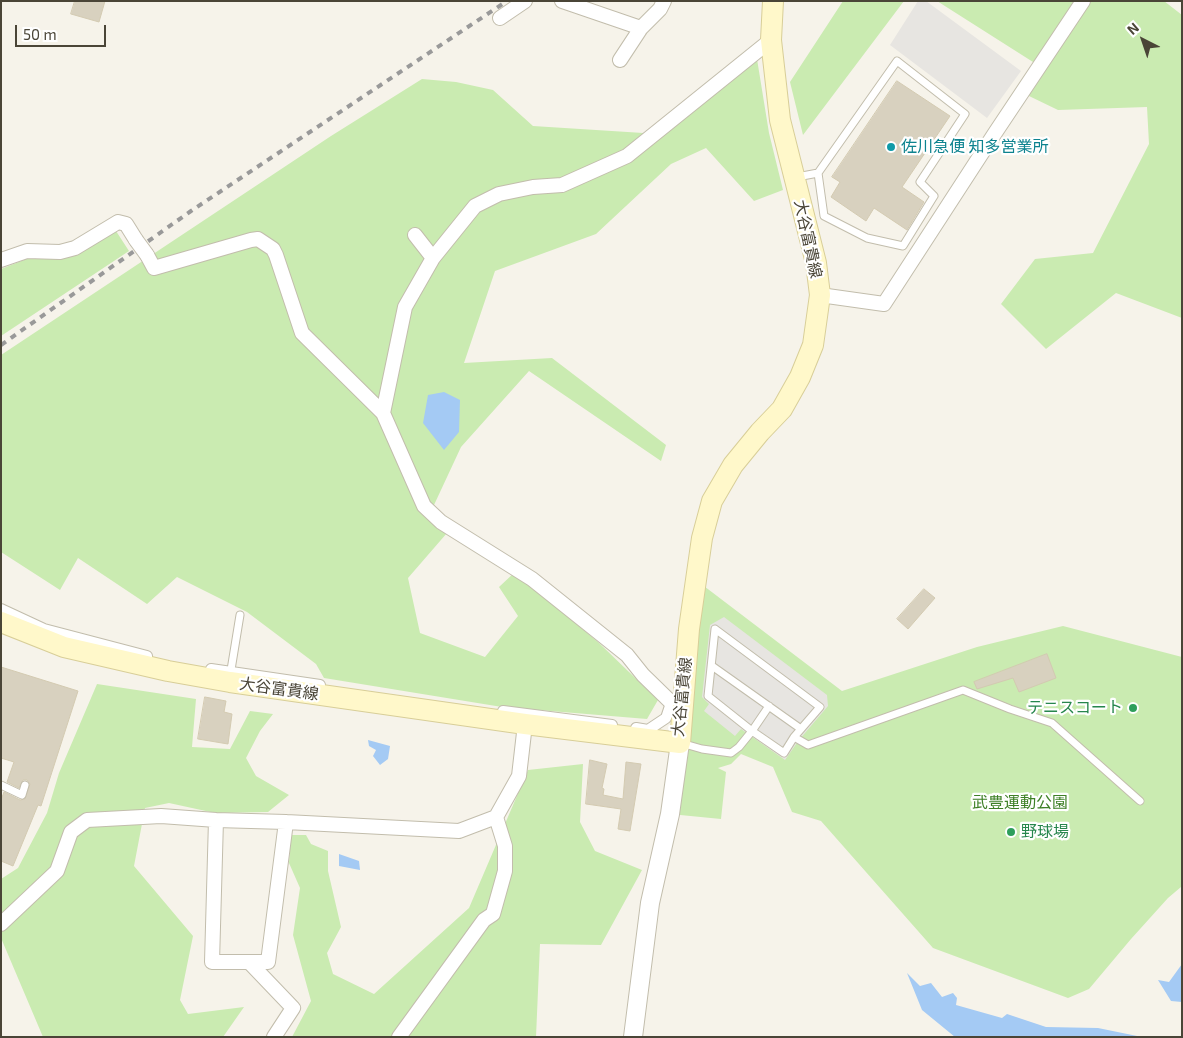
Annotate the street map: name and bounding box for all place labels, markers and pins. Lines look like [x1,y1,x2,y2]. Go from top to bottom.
place label: 佐川急便 知多営業所 [901,137,1049,157]
marker: 佐川急便 知多営業所 [885,141,897,153]
place label: テニスコート [1027,698,1123,718]
marker: テニスコート [1127,702,1139,714]
place label: 野球場 [1021,822,1069,842]
marker: 野球場 [1005,826,1017,838]

